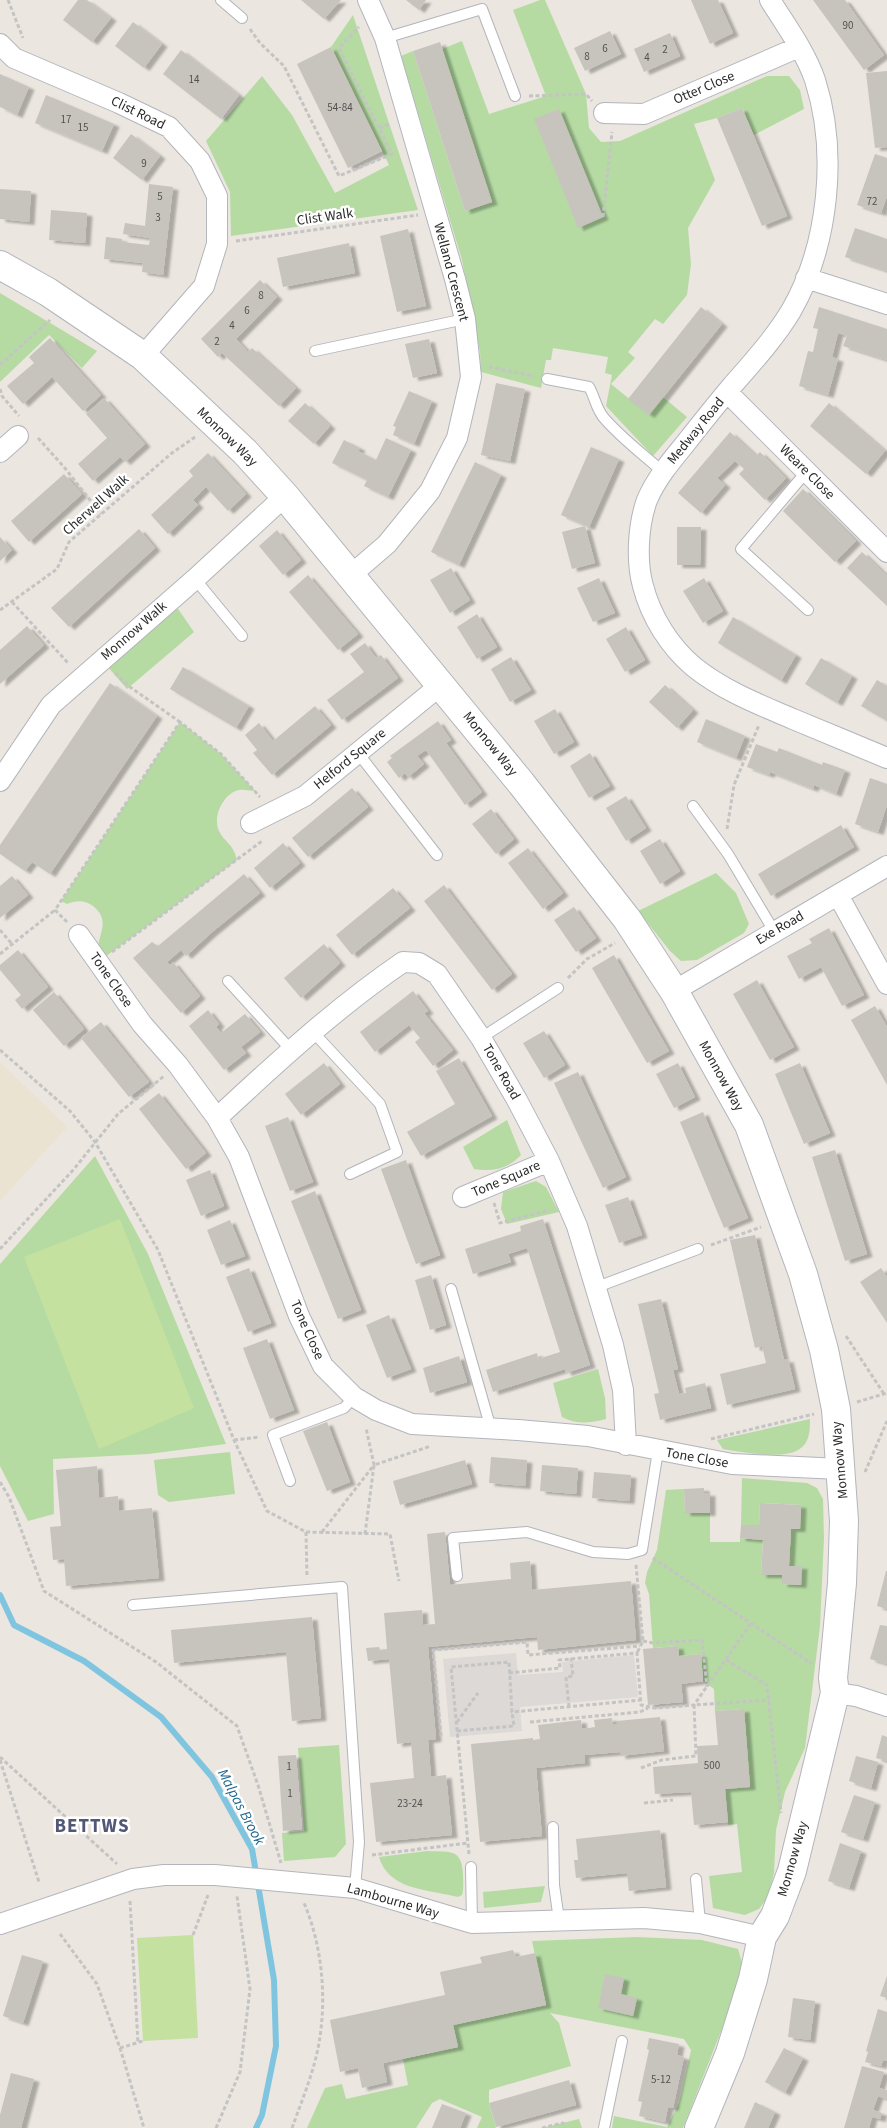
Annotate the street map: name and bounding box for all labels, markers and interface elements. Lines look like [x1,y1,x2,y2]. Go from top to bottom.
house number: 90 [843,18,853,33]
house number: 6 [602,41,608,56]
house number: 2 [662,42,668,57]
house number: 8 [584,49,590,64]
house number: 4 [644,50,650,65]
street label: Otter Close [670,66,738,110]
house number: 14 [189,72,200,87]
street label: Clist Road [107,91,169,135]
house number: 54-84 [327,100,353,115]
house number: 17 [61,112,71,127]
house number: 15 [78,120,88,135]
house number: 9 [141,156,147,171]
house number: 5 [157,189,163,204]
house number: 72 [867,194,877,209]
street label: Clist Walk [296,203,354,231]
house number: 3 [155,210,161,225]
street label: Welland Crescent [428,220,474,324]
house number: 8 [258,288,264,303]
house number: 6 [244,303,250,318]
house number: 4 [229,318,235,333]
house number: 2 [214,334,220,349]
street label: Medway Road [663,393,729,469]
street label: Monnow Way [192,403,262,472]
street label: Weare Close [775,440,839,504]
street label: Cherwell Walk [58,470,134,540]
street label: Monnow Walk [97,597,171,665]
street label: Monnow Way [458,707,523,781]
street label: Helford Square [309,723,391,794]
street label: Exe Road [752,906,808,950]
street label: Tone Close [85,948,137,1012]
street label: Monnow Way [693,1037,749,1115]
street label: Tone Road [477,1040,525,1104]
street label: Tone Square [468,1155,544,1202]
street label: Tone Close [285,1297,329,1363]
street label: Monnow Way [827,1420,853,1500]
street label: Tone Close [664,1443,730,1473]
house number: 500 [704,1758,720,1773]
house number: 1 [286,1759,292,1774]
water label: Malpas Brook [212,1765,270,1850]
house number: 1 [287,1786,293,1801]
house number: 23-24 [397,1796,423,1811]
district label: BETTWS [54,1813,130,1840]
street label: Monnow Way [773,1818,813,1899]
street label: Lambourne Way [345,1878,442,1924]
house number: 5-12 [651,2072,671,2087]

